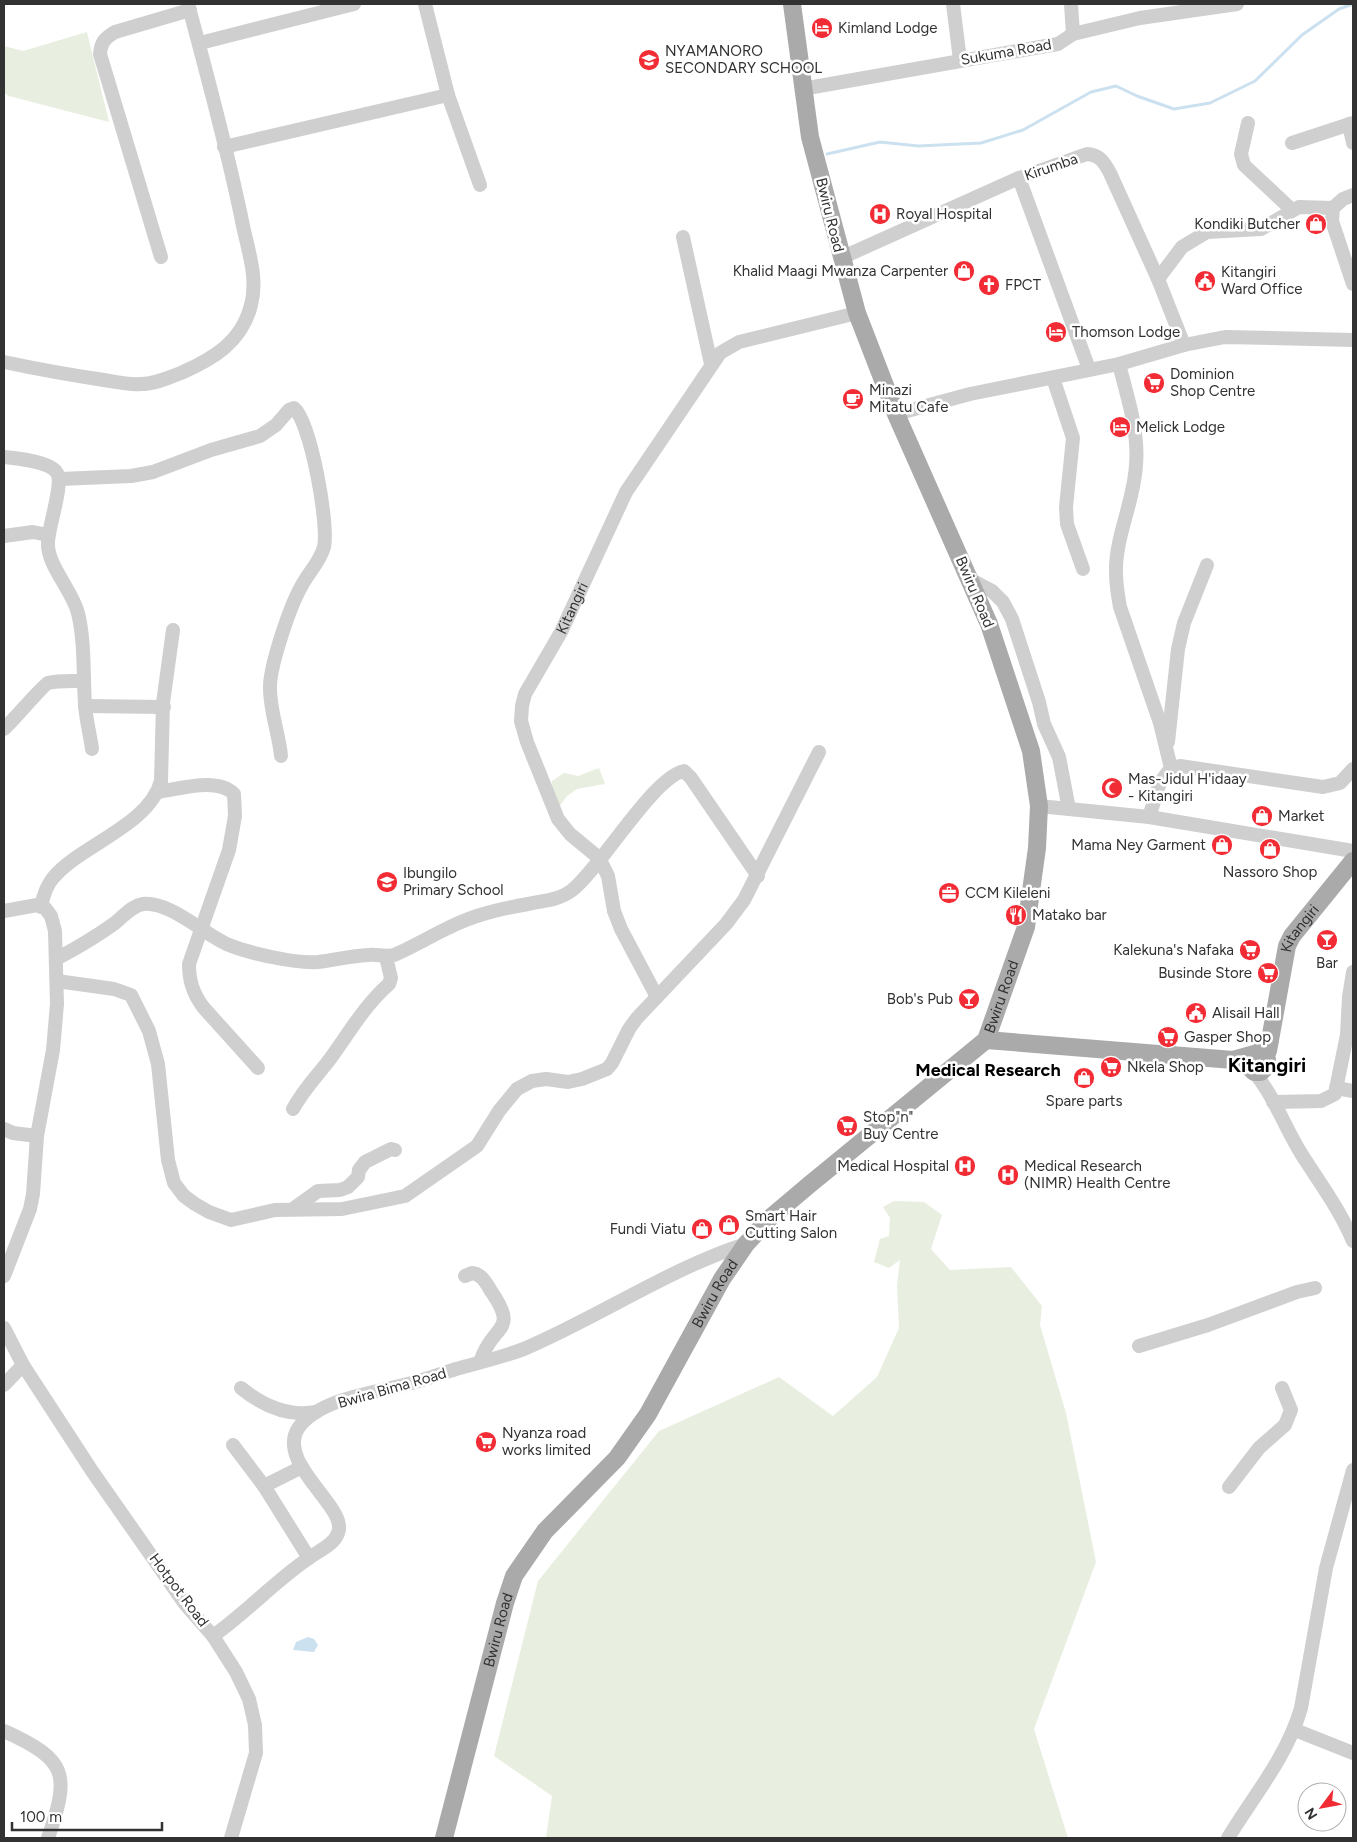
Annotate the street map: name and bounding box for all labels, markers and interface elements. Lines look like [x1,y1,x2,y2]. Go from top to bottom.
hotel icon: Kimland Lodge [810,16,834,40]
place label: Kimland Lodge [838,19,938,37]
street label: Sukuma Road [959,35,1053,69]
place label: NYAMANORO SECONDARY SCHOOL [665,42,822,77]
school or university icon: NYAMANORO SECONDARY SCHOOL [637,48,661,72]
street label: Kirumba [1022,149,1080,185]
street label: Bwiru Road [812,176,848,254]
hospital icon: Royal Hospital [868,202,892,226]
place label: Royal Hospital [896,205,992,223]
shop icon: Kondiki Butcher [1304,212,1328,236]
place label: Kondiki Butcher [1194,215,1300,233]
shop icon: Khalid Maagi Mwanza Carpenter [952,259,976,283]
place label: Khalid Maagi Mwanza Carpenter [733,262,948,280]
place label: Kitangiri Ward Office [1221,263,1303,298]
public building icon: Kitangiri Ward Office [1193,269,1217,293]
church icon: FPCT [977,273,1001,297]
place label: FPCT [1005,276,1042,294]
hotel icon: Thomson Lodge [1044,320,1068,344]
place label: Thomson Lodge [1072,323,1180,341]
place label: Dominion Shop Centre [1170,365,1255,400]
supermarket icon: Dominion Shop Centre [1142,371,1166,395]
place label: Minazi Mitatu Cafe [869,381,948,416]
cafe icon: Minazi Mitatu Cafe [841,387,865,411]
hotel icon: Melick Lodge [1108,415,1132,439]
place label: Melick Lodge [1136,418,1225,436]
street label: Bwiru Road [952,553,998,631]
street label: Kitangiri [552,579,592,637]
place label: Mas-Jidul H'idaay - Kitangiri [1128,770,1247,805]
mosque icon: Mas-Jidul H'idaay - Kitangiri [1100,776,1124,800]
shop icon: Market [1250,804,1274,828]
place label: Market [1278,807,1325,825]
shop icon: Mama Ney Garment [1210,833,1234,857]
place label: Mama Ney Garment [1071,836,1206,854]
shop icon: Nassoro Shop [1258,837,1282,861]
place label: Nassoro Shop [1223,863,1317,881]
place label: Ibungilo Primary School [403,864,504,899]
school or university icon: Ibungilo Primary School [375,870,399,894]
office icon: CCM Kileleni [937,881,961,905]
place label: CCM Kileleni [965,884,1051,902]
street label: Kitangiri [1277,901,1323,954]
restaurant icon: Matako bar [1004,903,1028,927]
place label: Matako bar [1032,906,1107,924]
bar icon: Bar [1315,928,1339,952]
supermarket icon: Kalekuna's Nafaka [1238,938,1262,962]
place label: Kalekuna's Nafaka [1113,941,1234,959]
place label: Bar [1316,954,1338,972]
street label: Bwiru Road [980,958,1023,1035]
supermarket icon: Businde Store [1256,961,1280,985]
place label: Businde Store [1158,964,1252,982]
bar icon: Bob's Pub [957,987,981,1011]
place label: Bob's Pub [887,990,953,1008]
public building icon: Alisail Hall [1184,1001,1208,1025]
place label: Alisail Hall [1212,1004,1280,1022]
supermarket icon: Gasper Shop [1156,1025,1180,1049]
place label: Gasper Shop [1184,1028,1271,1046]
district label: Kitangiri [1228,1053,1306,1077]
supermarket icon: Nkela Shop [1099,1055,1123,1079]
place label: Nkela Shop [1127,1058,1204,1076]
district label: Medical Research [915,1059,1061,1081]
shop icon: Spare parts [1072,1066,1096,1090]
place label: Spare parts [1046,1092,1122,1110]
place label: Stop"n" Buy Centre [863,1108,938,1143]
supermarket icon: Stop"n" Buy Centre [835,1114,859,1138]
hospital icon: Medical Hospital [953,1154,977,1178]
place label: Medical Hospital [837,1157,949,1175]
place label: Medical Research (NIMR) Health Centre [1024,1157,1170,1192]
hospital icon: Medical Research (NIMR) Health Centre [996,1163,1020,1187]
place label: Smart Hair Cutting Salon [745,1207,837,1242]
shop icon: Smart Hair Cutting Salon [717,1213,741,1237]
shop icon: Fundi Viatu [690,1217,714,1241]
place label: Fundi Viatu [610,1220,686,1238]
street label: Bwiru Road [688,1256,742,1331]
street label: Bwira Bima Road [336,1364,448,1412]
place label: Nyanza road works limited [502,1424,591,1459]
supermarket icon: Nyanza road works limited [474,1430,498,1454]
street label: Hotpot Road [146,1550,212,1630]
street label: Bwiru Road [480,1590,517,1669]
north arrow [1297,1782,1347,1832]
scale bar [12,1800,162,1832]
text: N [1301,1805,1321,1823]
text: 100 m [20,1808,62,1826]

